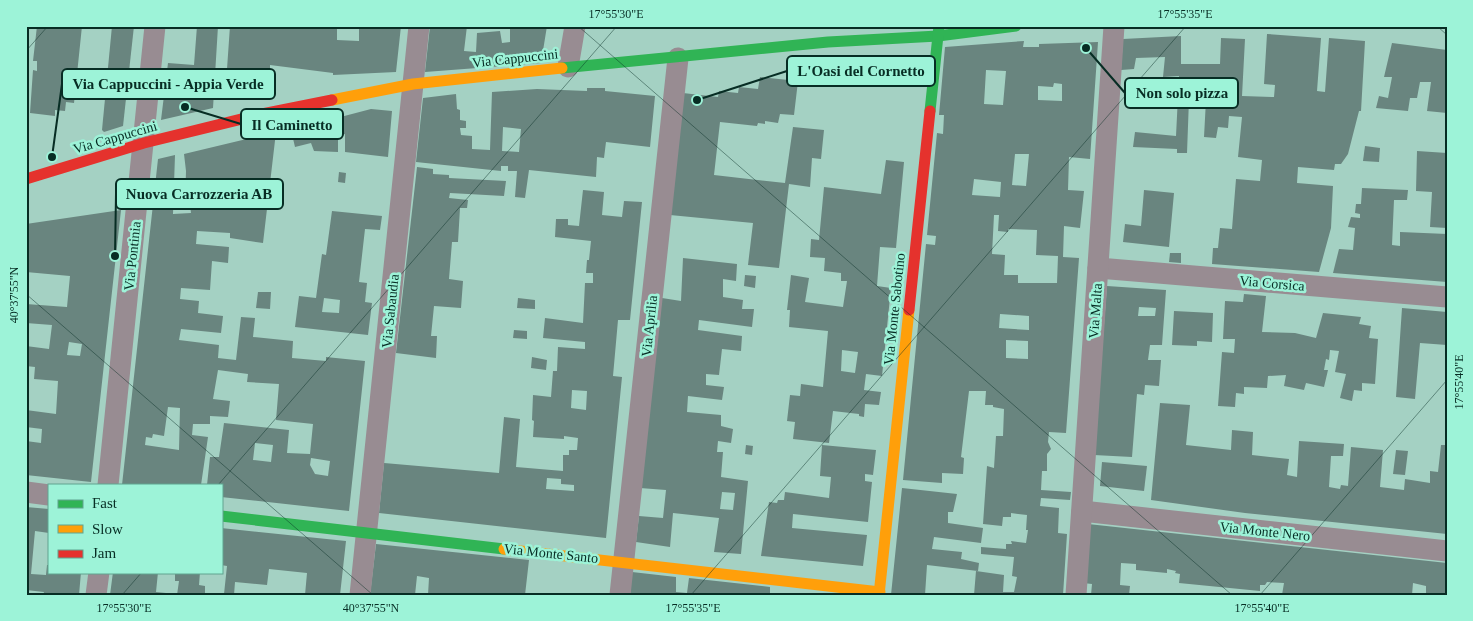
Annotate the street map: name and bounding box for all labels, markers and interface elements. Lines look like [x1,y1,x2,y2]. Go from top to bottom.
text: 17°55'30"E [588,7,644,21]
text: 17°55'35"E [1157,7,1213,21]
street label: Via Cappuccini [471,46,559,70]
callout: L'Oasi del Cornetto [787,56,935,86]
text: L'Oasi del Cornetto [797,63,925,79]
callout: Via Cappuccini - Appia Verde [62,69,275,99]
text: Via Cappuccini - Appia Verde [72,76,264,92]
callout: Non solo pizza [1125,78,1238,108]
text: Non solo pizza [1136,85,1229,101]
callout: Il Caminetto [241,109,343,139]
text: Il Caminetto [251,117,333,133]
street label: Via Cappuccini [71,118,159,157]
callout: Nuova Carrozzeria AB [116,179,283,209]
text: Nuova Carrozzeria AB [126,186,272,202]
street label: Via Pontinia [121,220,144,291]
street label: Via Monte Sabotino [881,252,908,366]
text: 40°37'55"N [7,266,21,323]
street label: Via Sabaudia [379,273,402,349]
street label: Via Corsica [1239,273,1306,294]
street label: Via Malta [1086,282,1105,339]
street label: Via Aprilia [639,294,660,358]
text: 17°55'40"E [1452,354,1466,410]
legend [48,484,222,574]
text: Fast [92,495,118,511]
street label: Via Monte Nero [1219,519,1311,544]
text: Slow [92,521,123,537]
street label: Via Monte Santo [503,541,599,566]
text: Jam [92,545,116,561]
text: 17°55'30"E [96,601,152,615]
text: 40°37'55"N [343,601,400,615]
text: 17°55'35"E [665,601,721,615]
text: 17°55'40"E [1234,601,1290,615]

